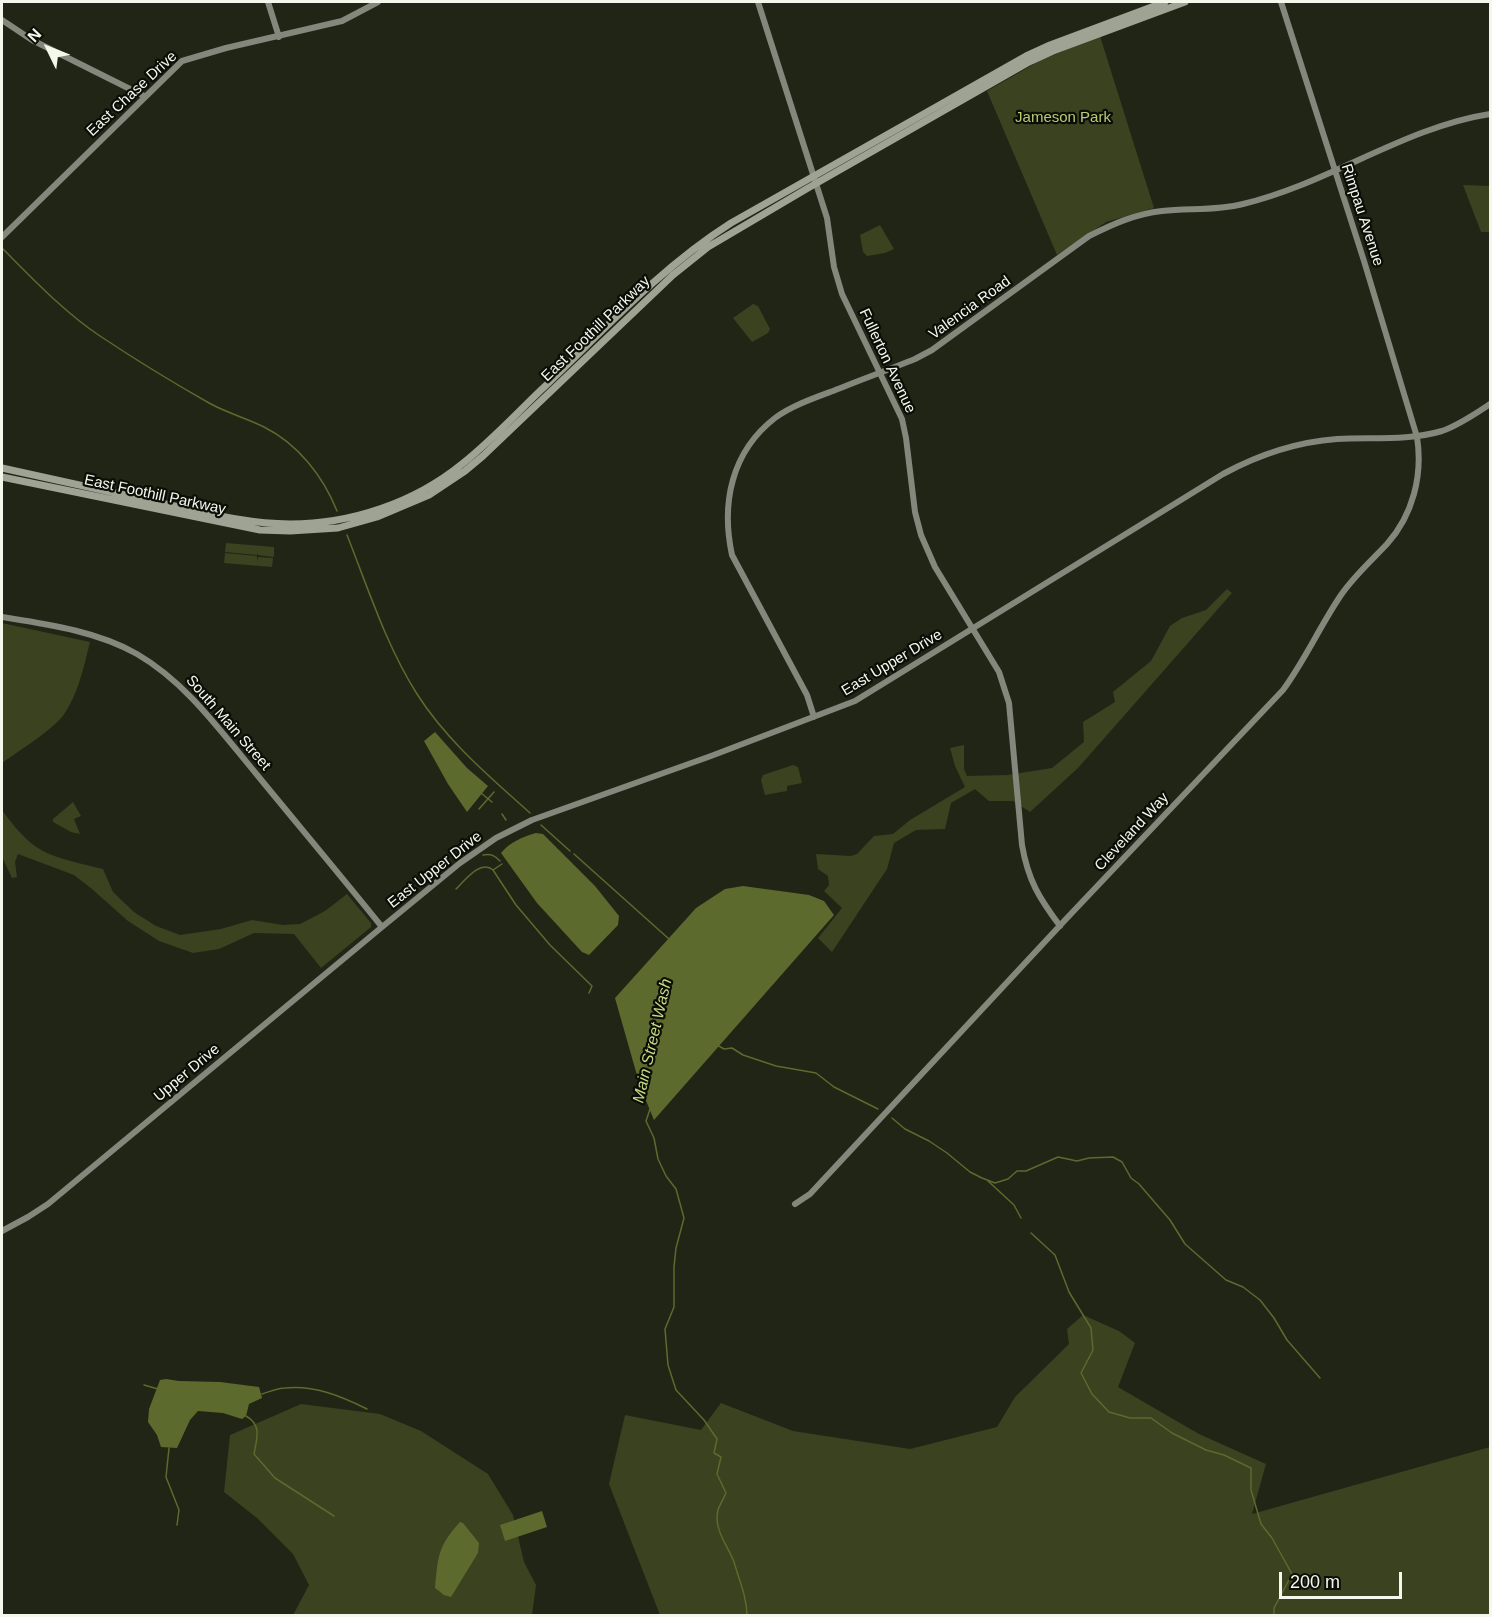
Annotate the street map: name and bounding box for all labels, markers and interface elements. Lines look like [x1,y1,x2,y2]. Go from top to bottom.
north arrow [18,18,78,78]
text: N [24,25,45,45]
street label: East Chase Drive [83,48,181,140]
park label: Jameson Park [1015,109,1111,127]
street label: Rimpau Avenue [1337,162,1387,268]
street label: East Foothill Parkway [538,272,654,386]
street label: Valencia Road [926,272,1014,344]
street label: Fullerton Avenue [855,306,919,416]
street label: East Foothill Parkway [83,471,227,519]
street label: East Upper Drive [838,626,946,700]
street label: South Main Street [182,672,274,774]
street label: Cleveland Way [1091,789,1173,875]
street label: East Upper Drive [384,828,486,912]
water label: Main Street Wash [629,977,677,1105]
street label: Upper Drive [151,1040,223,1106]
scale bar [1282,1560,1405,1598]
text: 200 m [1290,1572,1340,1592]

